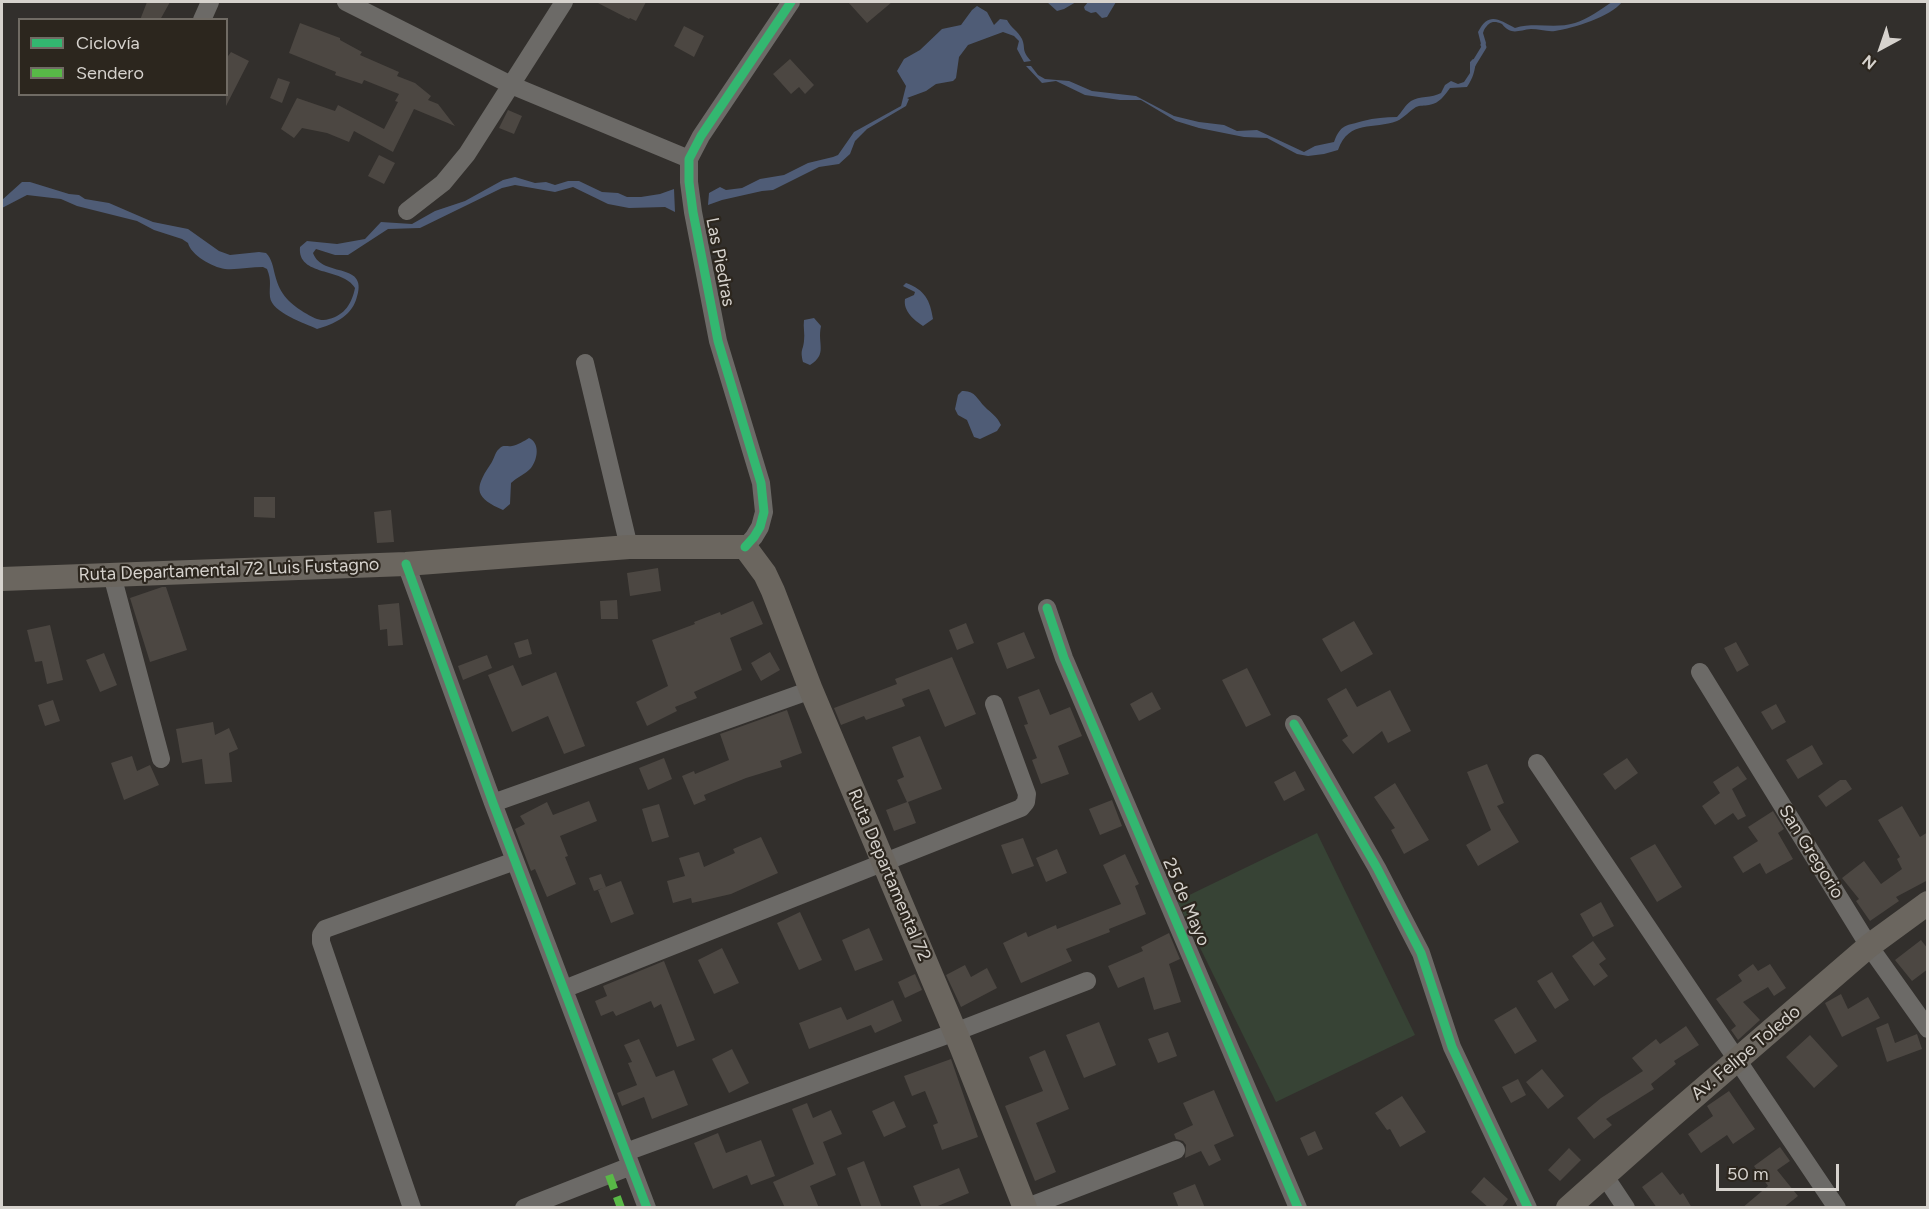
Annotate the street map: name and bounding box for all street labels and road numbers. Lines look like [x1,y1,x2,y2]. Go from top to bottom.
street label: Las Piedras [701,216,739,308]
street label: Ruta Departamental 72 Luis Fustagno [78,554,380,586]
street label: Ruta Departamental 72 [843,786,935,964]
street label: San Gregorio [1774,801,1848,903]
street label: 25 de Mayo [1158,855,1214,949]
street label: Av. Felipe Toledo [1687,1001,1805,1105]

